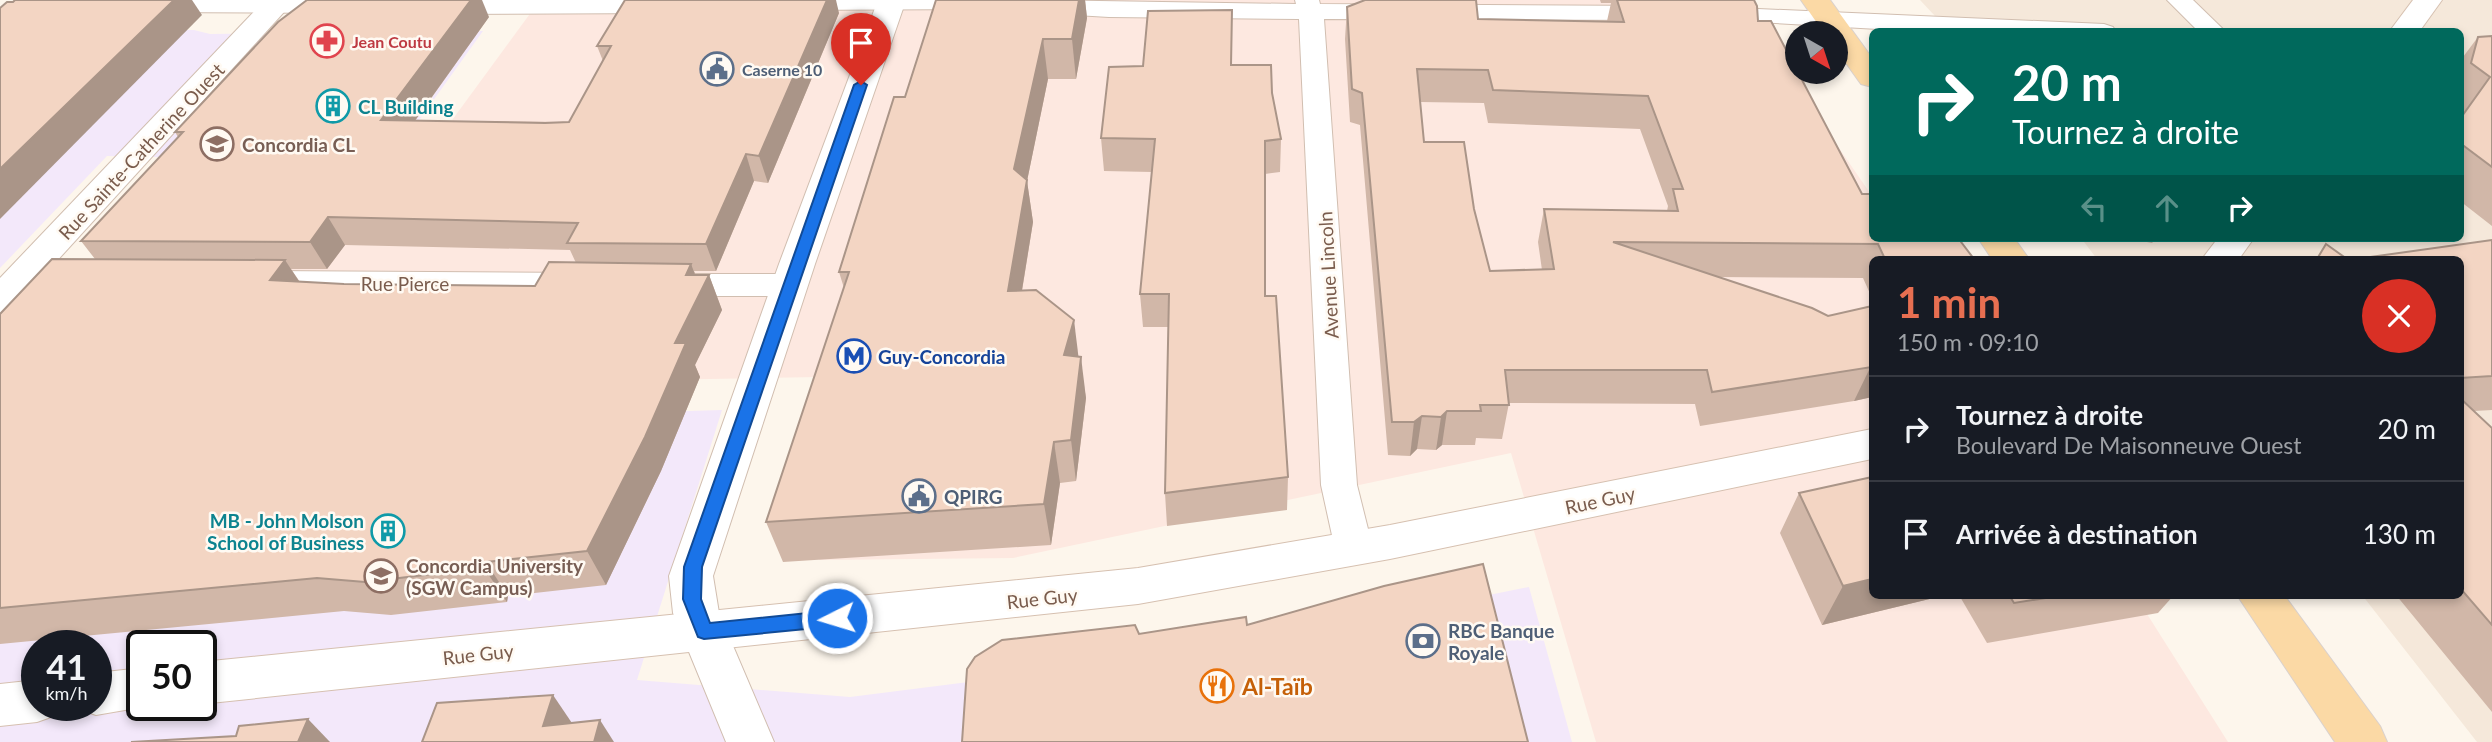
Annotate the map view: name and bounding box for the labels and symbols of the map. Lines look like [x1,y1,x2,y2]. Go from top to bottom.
pin [831,13,891,85]
north arrow [1785,21,1848,84]
pharmacy icon: Jean Coutu [308,22,346,60]
place label: Jean Coutu [352,32,432,51]
public building icon: Caserne 10 [698,50,736,88]
street label: Rue Sainte-Catherine Ouest [53,58,229,244]
place label: Caserne 10 [742,60,822,79]
building icon: CL Building [314,87,352,125]
place label: CL Building [358,95,453,118]
school or university icon: Concordia CL [198,125,236,163]
place label: Concordia CL [242,133,355,156]
street label: Avenue Lincoln [1313,211,1343,339]
street label: Rue Pierce [361,272,449,295]
metro station icon: Guy-Concordia [835,337,873,375]
place label: Guy-Concordia [878,345,1005,368]
public building icon: QPIRG [900,477,938,515]
street label: Rue Guy [1563,481,1637,519]
place label: QPIRG [944,485,1003,508]
place label: MB - John Molson School of Business [207,509,364,554]
building icon: MB - John Molson School of Business [369,512,407,550]
place label: Concordia University (SGW Campus) [406,554,584,599]
school or university icon: Concordia University (SGW Campus) [362,557,400,595]
position arrow [800,581,874,655]
street label: Rue Guy [1005,583,1079,613]
place label: RBC Banque Royale [1448,619,1554,664]
bank icon: RBC Banque Royale [1404,622,1442,660]
speed limit sign: 50 [126,630,217,721]
street label: Rue Guy [441,639,515,669]
restaurant icon: Al-Taïb [1198,667,1236,705]
place label: Al-Taïb [1241,672,1313,700]

